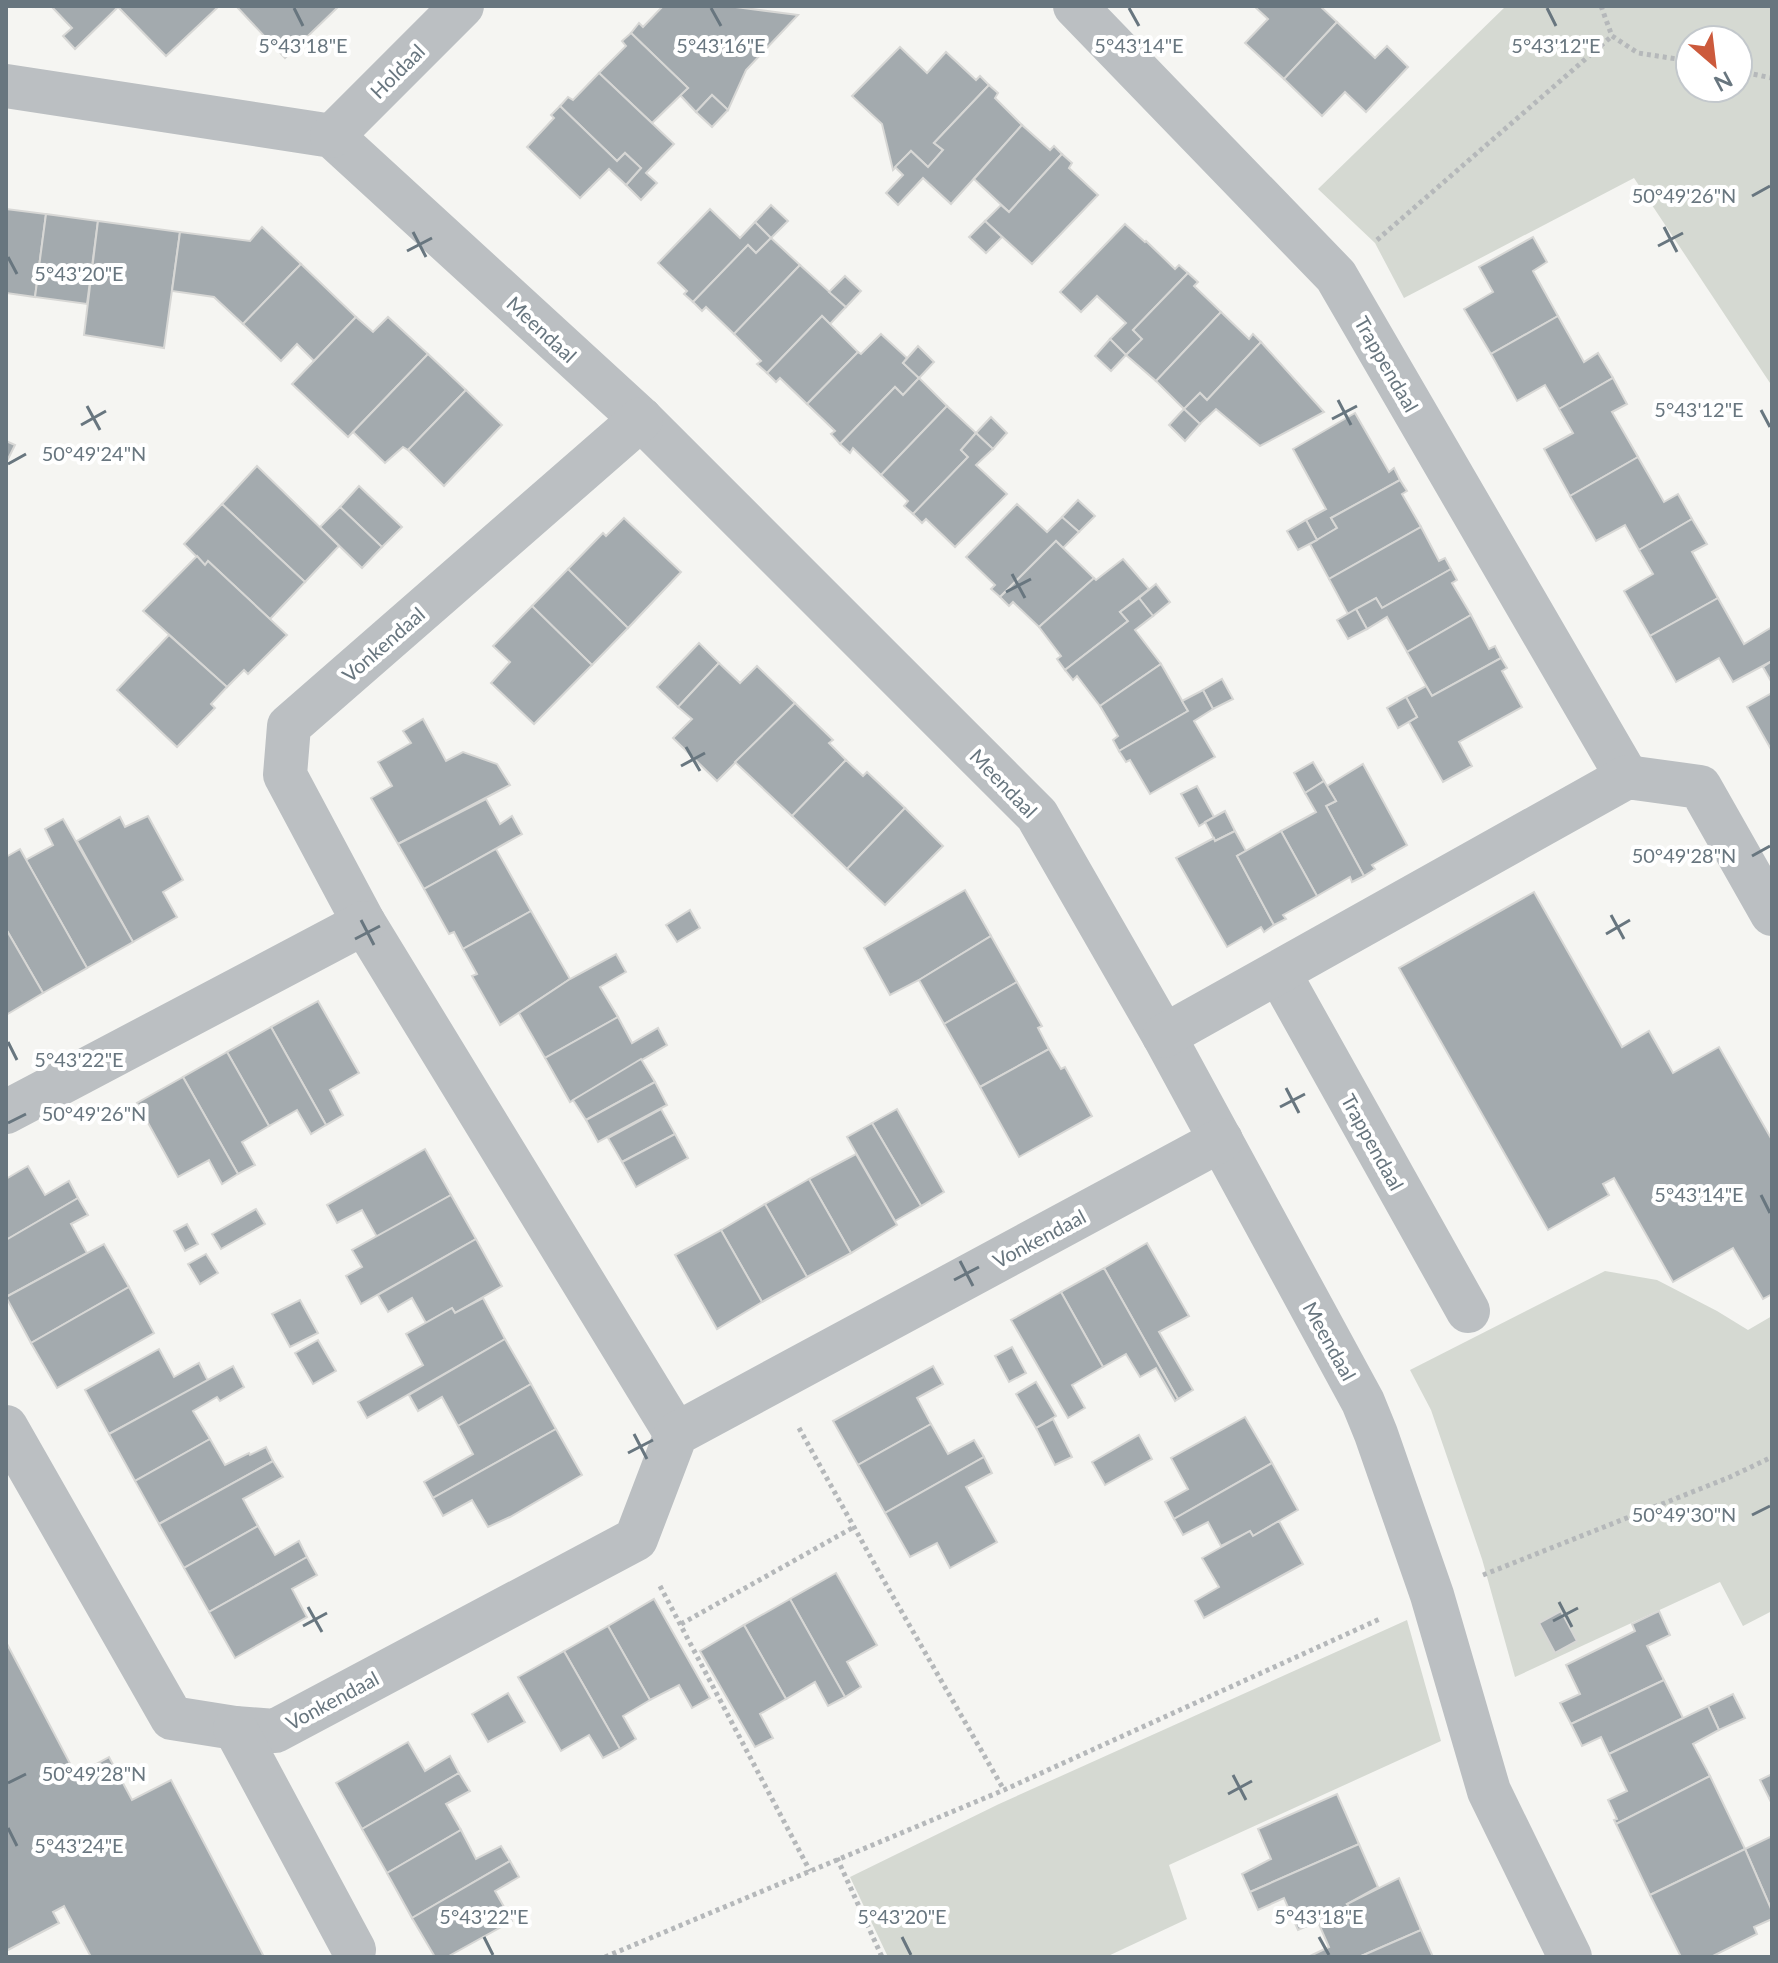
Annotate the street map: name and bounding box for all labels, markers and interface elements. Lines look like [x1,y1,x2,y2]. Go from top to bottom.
north arrow [1674,24,1754,104]
text: 5°43'18"E [258,33,348,57]
text: 5°43'16"E [676,33,766,57]
text: 5°43'14"E [1094,33,1184,57]
text: 5°43'12"E [1511,33,1601,57]
street label: Holdaal [365,39,429,103]
text: N [1710,66,1737,98]
text: 50°49'26"N [1632,183,1736,207]
text: 5°43'20"E [34,261,124,285]
street label: Meendaal [502,291,582,367]
street label: Trappendaal [1350,312,1424,416]
text: 5°43'12"E [1654,397,1744,421]
text: 50°49'24"N [42,441,146,465]
street label: Vonkendaal [337,602,429,686]
street label: Meendaal [965,744,1043,822]
text: 50°49'28"N [1632,843,1736,867]
text: 5°43'22"E [34,1047,124,1071]
street label: Trappendaal [1337,1090,1409,1194]
text: 50°49'26"N [42,1101,146,1125]
text: 5°43'14"E [1654,1182,1744,1206]
street label: Vonkendaal [988,1204,1090,1272]
street label: Meendaal [1299,1297,1361,1385]
text: 50°49'30"N [1632,1502,1736,1526]
street label: Vonkendaal [281,1666,383,1734]
text: 50°49'28"N [42,1761,146,1785]
text: 5°43'24"E [34,1833,124,1857]
text: 5°43'22"E [439,1904,529,1928]
text: 5°43'20"E [857,1904,947,1928]
text: 5°43'18"E [1274,1904,1364,1928]

